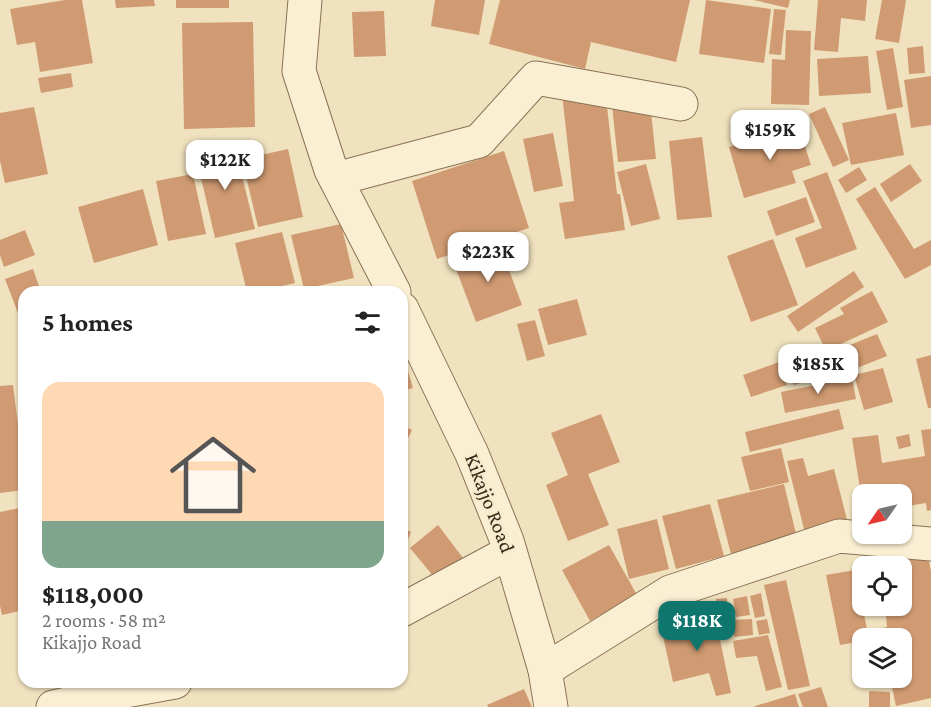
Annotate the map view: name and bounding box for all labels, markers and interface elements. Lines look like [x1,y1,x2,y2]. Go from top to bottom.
pin: $159K [728,110,812,161]
text: $159K [745,118,795,140]
pin: $122K [183,140,267,191]
text: $122K [200,148,250,170]
pin: $223K [446,232,530,283]
text: $223K [462,240,514,262]
icon: filters [351,306,384,339]
text: 5 homes [42,308,133,337]
pin: $185K [776,344,860,395]
text: $185K [792,352,844,374]
icon: home [159,421,267,529]
street label: Kikajjo Road [460,450,520,556]
north arrow [852,484,912,544]
map controls [852,484,912,688]
button: locate [852,556,912,616]
text: $118,000 [42,580,144,609]
pin: $118K [655,601,739,652]
text: 2 rooms · 58 m² [42,609,166,631]
text: $118K [672,609,722,631]
button: layers [852,628,912,688]
text: Kikajjo Road [42,631,141,653]

